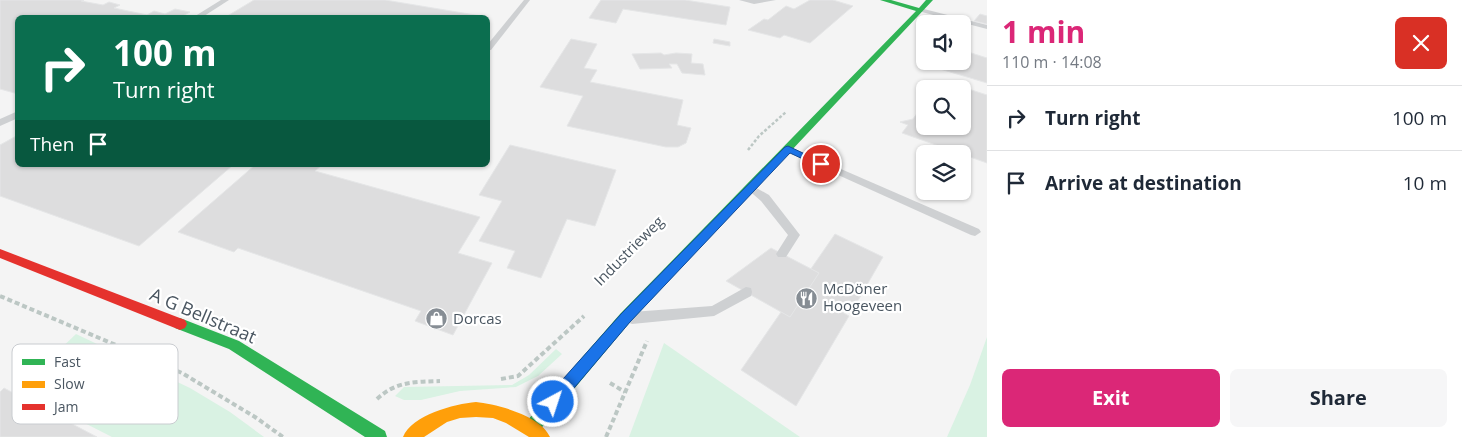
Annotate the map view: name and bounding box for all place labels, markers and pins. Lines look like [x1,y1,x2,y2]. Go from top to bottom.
pin [800,143,842,185]
place label: McDöner Hoogeveen [823,278,902,315]
restaurant icon: McDöner Hoogeveen [795,286,819,310]
shop icon: Dorcas [425,307,449,331]
place label: Dorcas [453,308,502,328]

